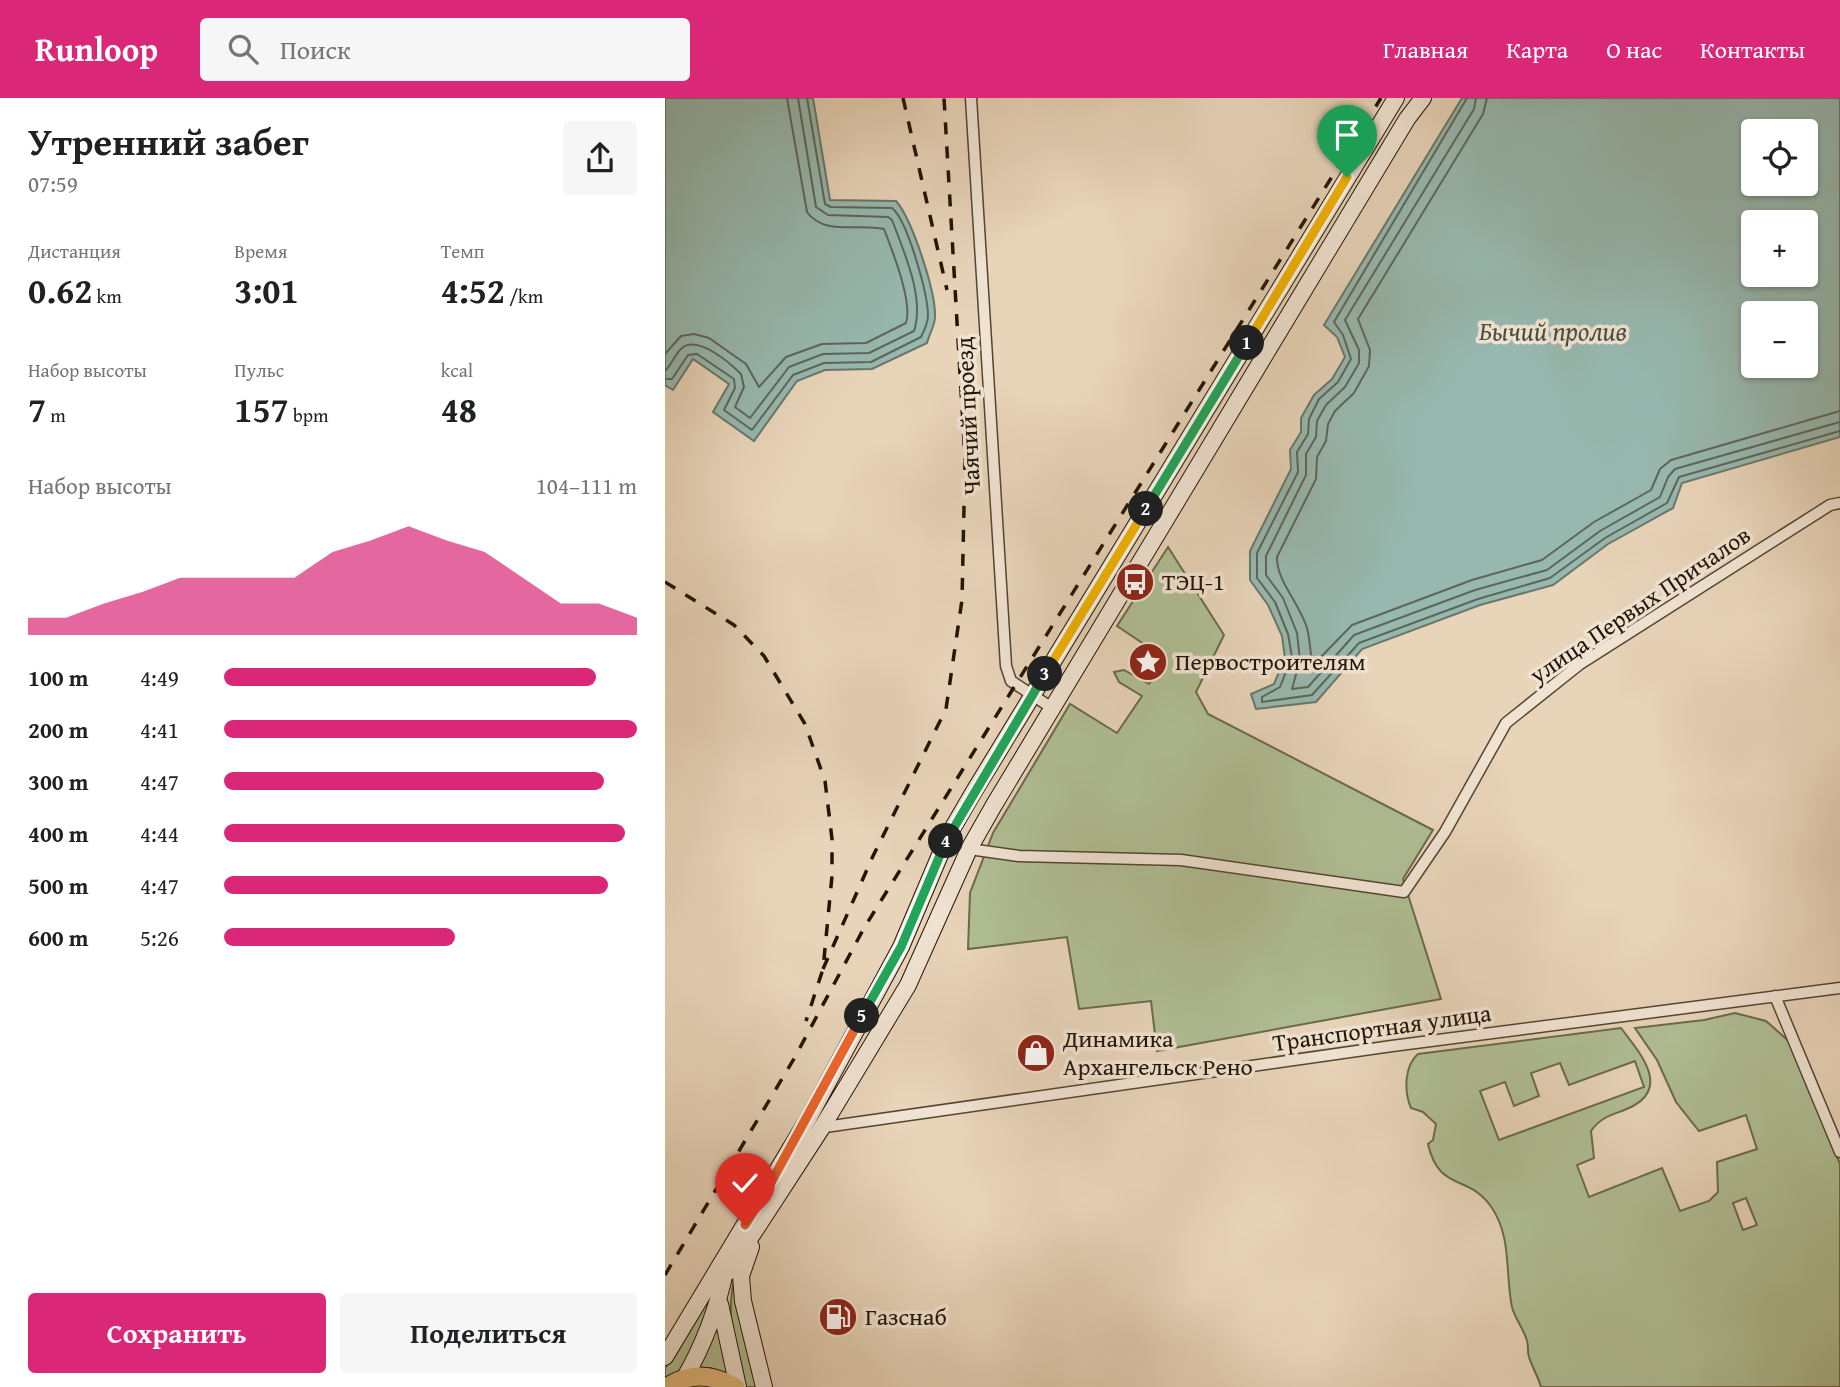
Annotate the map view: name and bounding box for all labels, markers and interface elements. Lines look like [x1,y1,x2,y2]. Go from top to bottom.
search box [200,18,690,81]
text: Runloop [35,25,158,73]
icon: search [224,30,262,68]
text: Поиск [280,30,351,69]
text: Главная [1383,32,1468,67]
text: Карта [1506,32,1568,67]
text: О нас [1606,32,1662,67]
text: Контакты [1700,32,1805,67]
pin [1317,105,1377,177]
text: Утренний забег [28,113,309,169]
icon: arrive [1328,116,1366,154]
map controls [1741,119,1818,378]
button: locate [1741,119,1818,196]
button: share [563,121,637,195]
text: 07:59 [28,167,78,200]
button: + [1741,210,1818,287]
text: Дистанция [28,237,121,265]
text: Время [234,237,287,265]
text: Темп [441,237,485,265]
text: 0.62 [28,265,92,316]
text: 3:01 [234,265,299,316]
text: 4:52 [441,265,505,316]
text: km [92,282,122,310]
text: /km [505,282,543,310]
button: − [1741,301,1818,378]
water label: Бычий пролив [1479,311,1627,350]
pin: 1 [1229,326,1265,360]
text: 1 [1242,328,1251,356]
street label: Чаячий проезд [946,336,989,496]
text: Набор высоты [28,356,147,384]
text: Пульс [234,356,284,384]
text: kcal [441,356,473,384]
text: 7 [28,384,46,435]
text: 157 [234,384,289,435]
text: 48 [441,384,477,435]
text: m [46,401,66,429]
text: bpm [289,401,329,429]
text: Набор высоты [28,469,172,502]
text: 104–111 m [536,469,637,502]
pin: 2 [1128,492,1163,526]
text: 2 [1141,494,1150,522]
street label: улица Первых Причалов [1521,517,1757,692]
bus stop icon: ТЭЦ-1 [1114,561,1156,603]
place label: ТЭЦ-1 [1162,564,1224,599]
place icon: Первостроителям [1127,641,1169,683]
place label: Первостроителям [1175,644,1366,679]
pin: 3 [1027,656,1063,692]
text: 3 [1040,659,1049,687]
text: 100 m [28,661,89,694]
text: 4:49 [140,661,179,694]
text: 200 m [28,713,89,746]
text: 4:41 [140,713,179,746]
text: 300 m [28,765,89,798]
text: 4:47 [140,765,179,798]
text: 400 m [28,817,89,850]
text: 4:44 [140,817,179,850]
pin: 4 [929,824,963,858]
text: 4 [941,826,950,854]
text: 500 m [28,869,89,902]
text: 4:47 [140,869,179,902]
text: 600 m [28,921,89,954]
text: 5:26 [140,921,179,954]
street label: Транспортная улица [1270,995,1494,1060]
pin: 5 [845,998,879,1034]
text: 5 [857,1001,866,1029]
place label: Динамика Архангельск Рено [1062,1021,1253,1084]
shop icon: Динамика Архангельск Рено [1015,1032,1057,1074]
pin [715,1153,775,1225]
icon: check [726,1164,764,1202]
button: Сохранить [28,1293,326,1373]
button: Поделиться [340,1293,637,1373]
fuel station icon: Газснаб [817,1296,859,1338]
place label: Газснаб [865,1299,947,1334]

